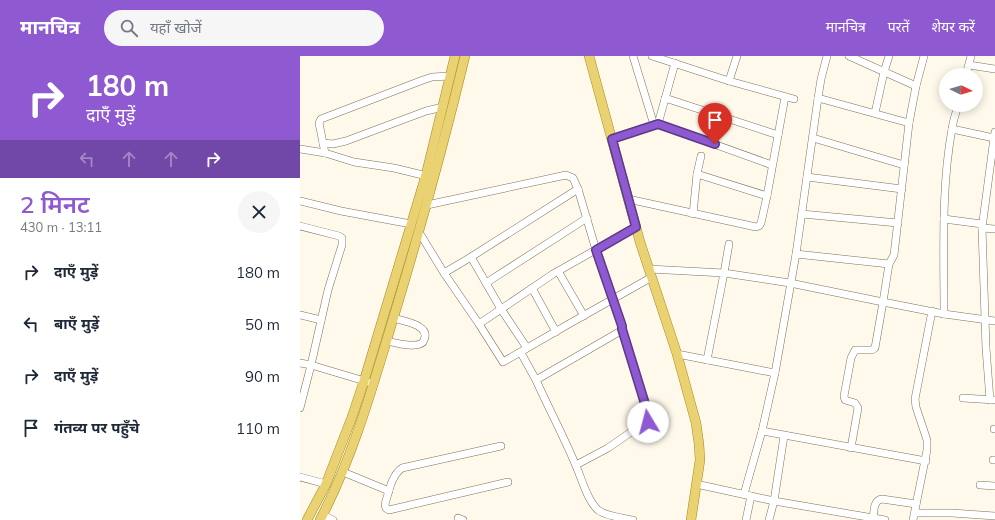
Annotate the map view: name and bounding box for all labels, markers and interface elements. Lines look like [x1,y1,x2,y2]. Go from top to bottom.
search box [104,10,384,46]
text: मानचित्र [20,15,80,39]
icon: search [118,17,140,39]
text: यहाँ खोजें [150,18,202,37]
text: मानचित्र [826,18,866,36]
text: परतें [888,18,910,36]
text: शेयर करें [932,18,975,36]
text: 180 m [86,68,169,103]
north arrow [939,68,983,112]
map controls [939,68,983,112]
icon: right [20,72,72,124]
text: दाएँ मुड़ें [86,103,135,126]
pin [698,103,732,144]
icon: arrive [704,109,726,131]
icon: left [76,148,98,170]
icon: ahead [118,148,140,170]
icon: ahead [160,148,182,170]
icon: right [202,148,224,170]
text: 2 मिनट [20,189,90,219]
button: close [238,191,280,233]
text: 430 m · 13:11 [20,219,102,235]
icon: right [20,261,42,283]
text: दाएँ मुड़ें [54,262,98,281]
text: 180 m [236,263,280,282]
icon: left [20,313,42,335]
text: बाएँ मुड़ें [54,314,99,333]
text: 50 m [245,315,280,334]
icon: right [20,365,42,387]
text: दाएँ मुड़ें [54,366,98,385]
text: 90 m [245,367,280,386]
position arrow [627,401,669,443]
icon: arrive [20,417,42,439]
text: गंतव्य पर पहुँचे [54,418,139,437]
text: 110 m [236,419,280,438]

